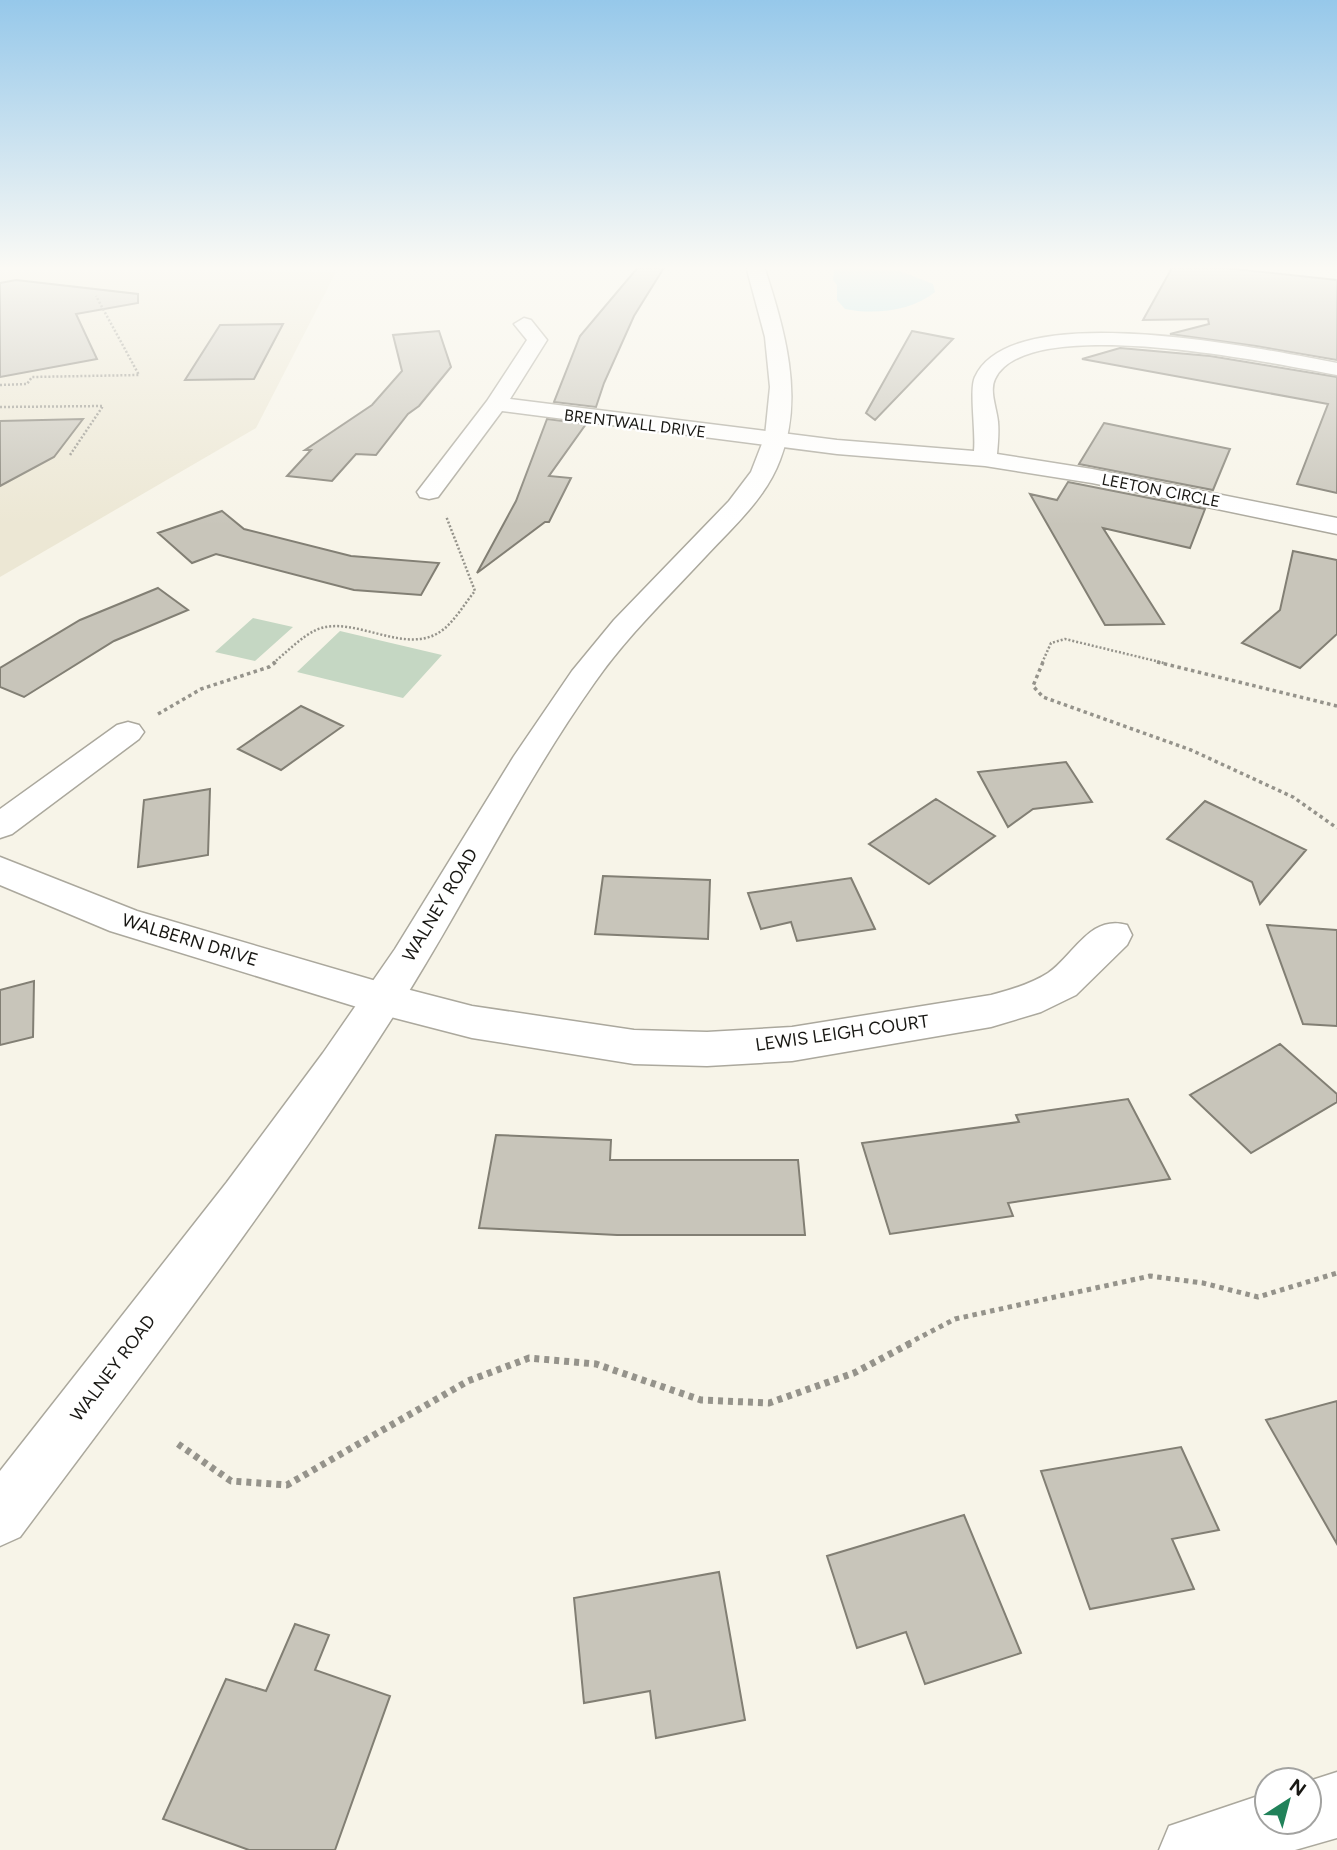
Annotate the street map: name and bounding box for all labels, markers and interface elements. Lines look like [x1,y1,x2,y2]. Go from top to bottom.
street label: BRENTWALL DRIVE [563,405,707,442]
street label: LEETON CIRCLE [1100,470,1222,511]
street label: WALNEY ROAD [398,845,482,965]
street label: WALBERN DRIVE [119,909,261,971]
street label: LEWIS LEIGH COURT [754,1010,930,1056]
street label: WALNEY ROAD [66,1310,160,1426]
north arrow [1253,1766,1323,1836]
text: N [1285,1774,1310,1801]

